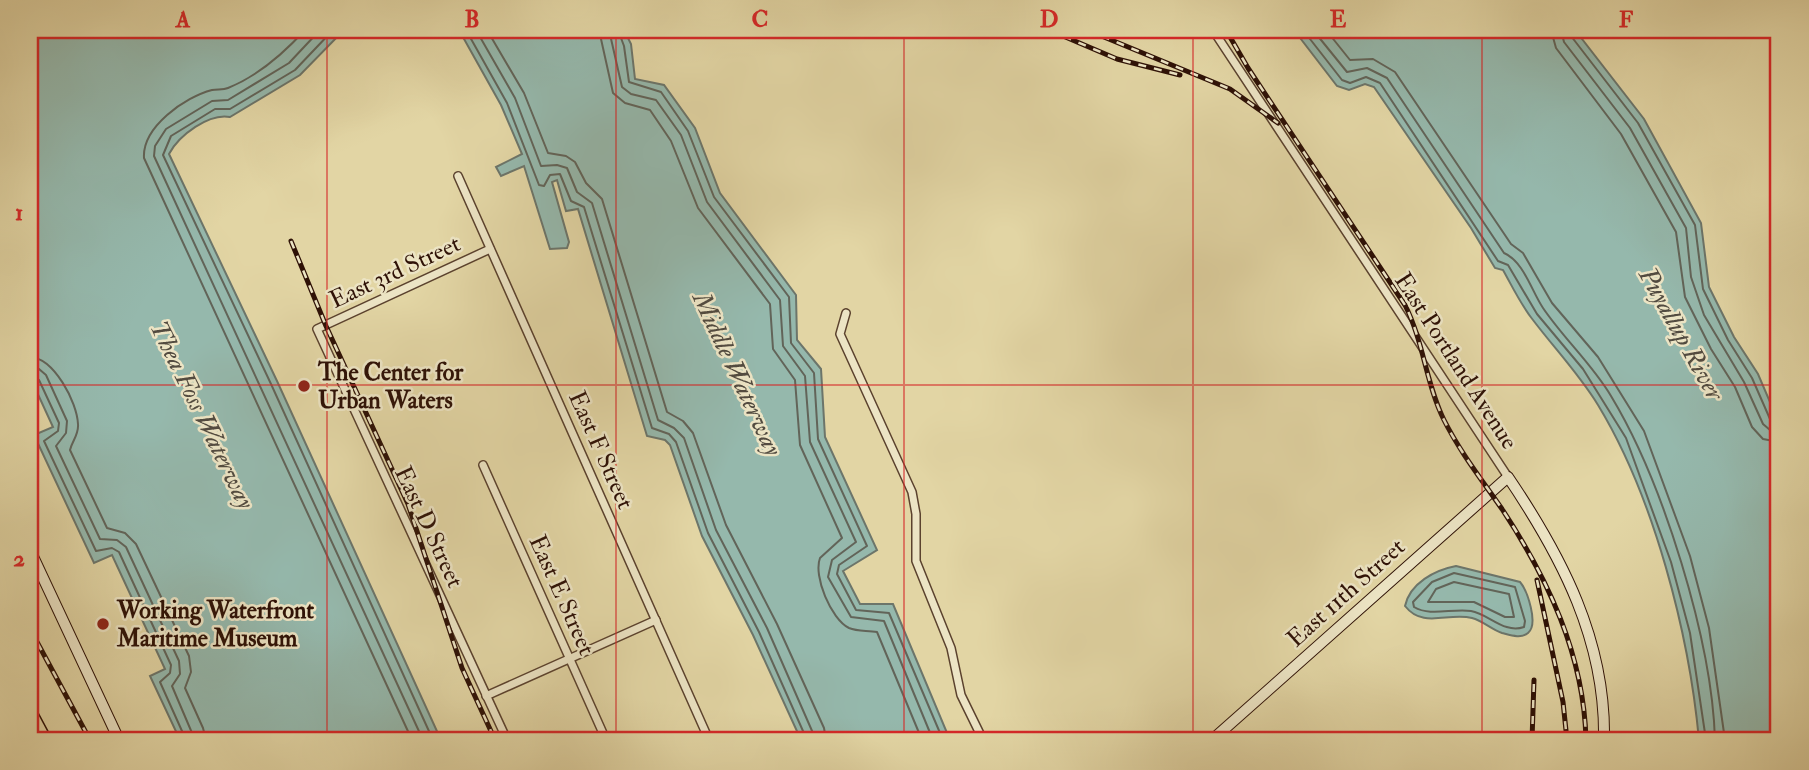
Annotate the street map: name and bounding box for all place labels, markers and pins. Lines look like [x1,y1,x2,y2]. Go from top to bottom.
place label: The Center for Urban Waters [317,357,464,416]
marker: The Center for Urban Waters [296,378,312,394]
place label: Working Waterfront Maritime Museum [116,595,314,654]
marker: Working Waterfront Maritime Museum [95,616,111,632]

